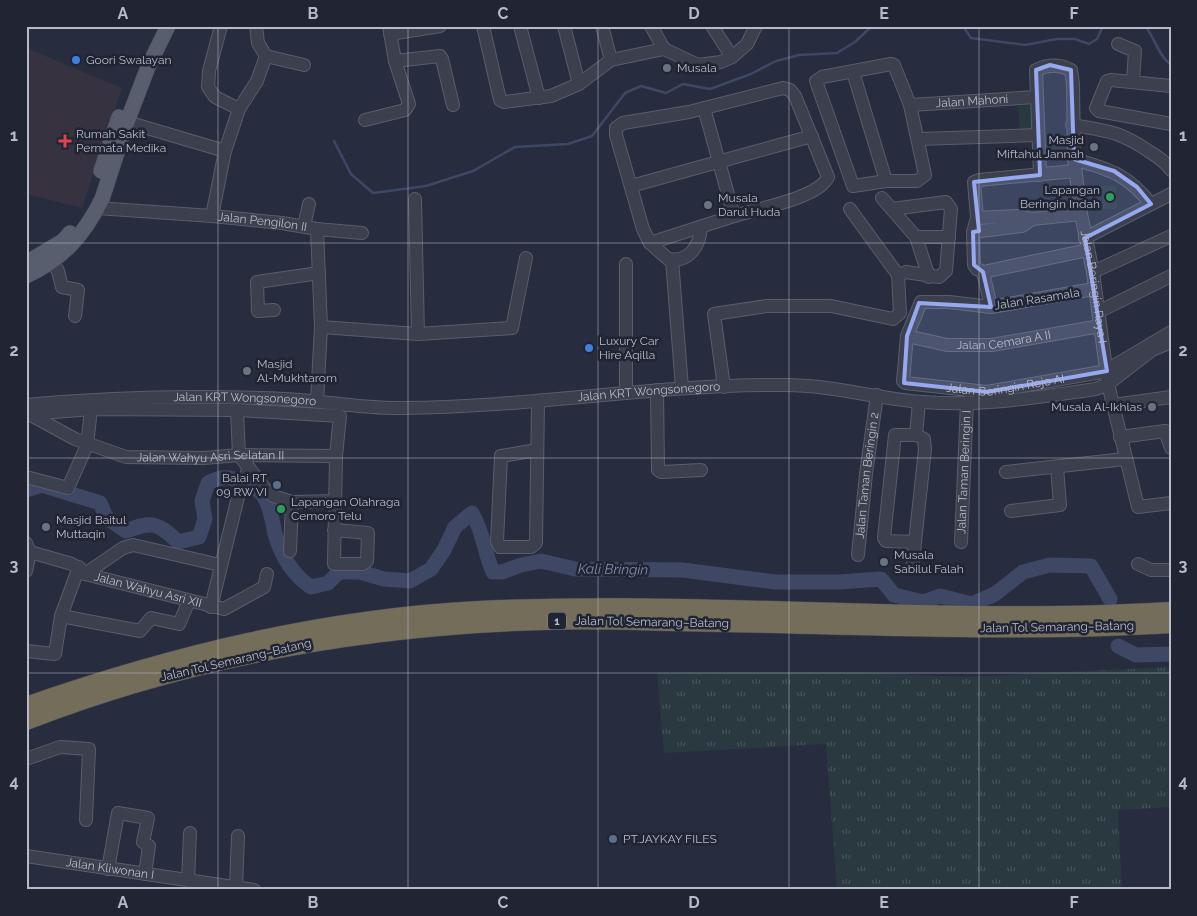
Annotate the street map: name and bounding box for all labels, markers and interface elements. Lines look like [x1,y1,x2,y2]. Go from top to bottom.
text: A [118,4,129,23]
text: B [308,4,319,23]
text: C [498,4,509,23]
text: D [688,4,700,23]
text: E [879,4,889,23]
text: F [1069,4,1079,23]
place label: Goori Swalayan [86,53,171,67]
marker: Goori Swalayan [70,54,82,66]
place label: Musala [677,61,717,75]
marker: Musala [661,62,673,74]
street label: Jalan Mahoni [935,92,1009,110]
text: 1 [10,126,18,145]
text: 1 [1179,126,1187,145]
place label: Rumah Sakit Permata Medika [76,127,166,155]
place label: Masjid Miftahul Jannah [997,133,1084,161]
marker: Rumah Sakit Permata Medika [58,134,72,148]
marker: Masjid Miftahul Jannah [1088,141,1100,153]
place label: Lapangan Beringin Indah [1020,183,1100,211]
place label: Musala Darul Huda [718,191,780,219]
marker: Lapangan Beringin Indah [1104,191,1116,203]
marker: Musala Darul Huda [702,199,714,211]
street label: Jalan Pengilon II [217,210,308,234]
street label: Jalan Beringin Raya I [1078,229,1109,344]
street label: Jalan Rasamala [993,285,1081,313]
street label: Jalan Cemara A II [956,328,1052,352]
place label: Luxury Car Hire Aqilla [599,334,660,362]
text: 2 [9,341,19,360]
text: 2 [1178,341,1188,360]
marker: Luxury Car Hire Aqilla [583,342,595,354]
place label: Masjid Al-Mukhtarom [257,357,337,385]
marker: Masjid Al-Mukhtarom [241,365,253,377]
street label: Jalan Beringin Rejo AI [946,372,1066,399]
street label: Jalan KRT Wongsonegoro [577,379,720,404]
street label: Jalan KRT Wongsonegoro [173,390,317,409]
place label: Musala Al-Ikhlas [1051,400,1142,414]
marker: Musala Al-Ikhlas [1146,401,1158,413]
street label: Jalan Taman Beringin I [954,410,974,534]
street label: Jalan Taman Beringin 2 [853,411,882,539]
street label: Jalan Wahyu Asri Selatan II [137,448,284,465]
place label: Balai RT 09 RW VI [216,471,268,499]
marker: Balai RT 09 RW VI [271,479,283,491]
place label: Lapangan Olahraga Cemoro Telu [291,495,400,523]
marker: Lapangan Olahraga Cemoro Telu [275,503,287,515]
place label: Masjid Baitul Muttaqin [56,513,127,541]
marker: Masjid Baitul Muttaqin [40,521,52,533]
place label: Musala Sabilul Falah [894,548,964,576]
text: 3 [10,556,19,575]
marker: Musala Sabilul Falah [878,556,890,568]
text: 3 [1179,556,1188,575]
water label: Kali Bringin [578,560,648,578]
street label: Jalan Wahyu Asri XII [93,570,203,610]
road number: 1 [548,612,566,630]
street label: Jalan Tol Semarang–Batang [575,614,729,630]
street label: Jalan Tol Semarang–Batang [980,619,1134,635]
street label: Jalan Tol Semarang–Batang [159,636,313,684]
text: 4 [9,772,19,791]
text: 4 [1178,772,1188,791]
place label: PT.JAYKAY FILES [623,832,717,846]
marker: PT.JAYKAY FILES [607,833,619,845]
street label: Jalan Kliwonan I [65,855,155,882]
text: A [118,893,129,912]
text: B [308,893,319,912]
text: C [498,893,509,912]
text: D [688,893,700,912]
text: E [879,893,889,912]
text: F [1069,893,1079,912]

